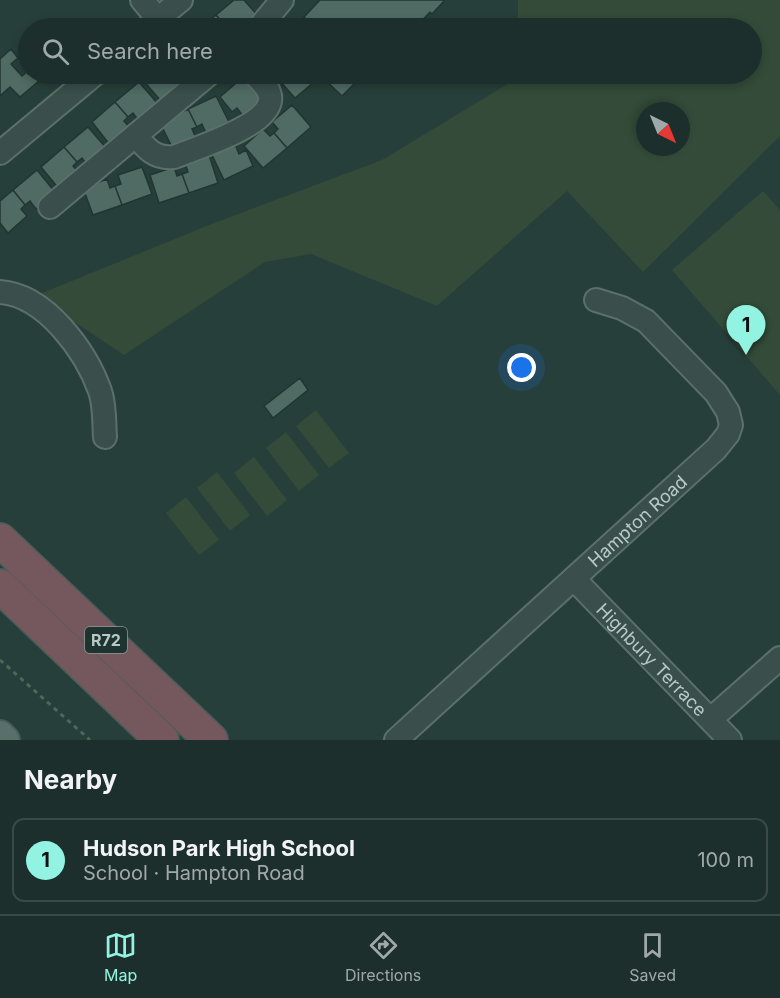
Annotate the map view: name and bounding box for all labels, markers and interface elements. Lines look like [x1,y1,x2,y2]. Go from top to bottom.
search box [18,18,762,84]
icon: search [39,35,72,68]
text: Search here [87,38,213,64]
north arrow [636,102,690,156]
pin: 1 [726,306,766,355]
your location [507,353,536,382]
street label: Hampton Road [584,471,691,571]
street label: Highbury Terrace [593,599,711,720]
road number: R72 [85,627,127,653]
text: Nearby [24,764,117,795]
text: Hudson Park High School [83,835,355,861]
text: 1 [41,848,50,872]
text: 100 m [697,848,754,872]
text: School · Hampton Road [83,861,305,885]
tab: Map [104,929,137,985]
tab: Directions [345,929,421,985]
tab: Saved [629,929,676,985]

